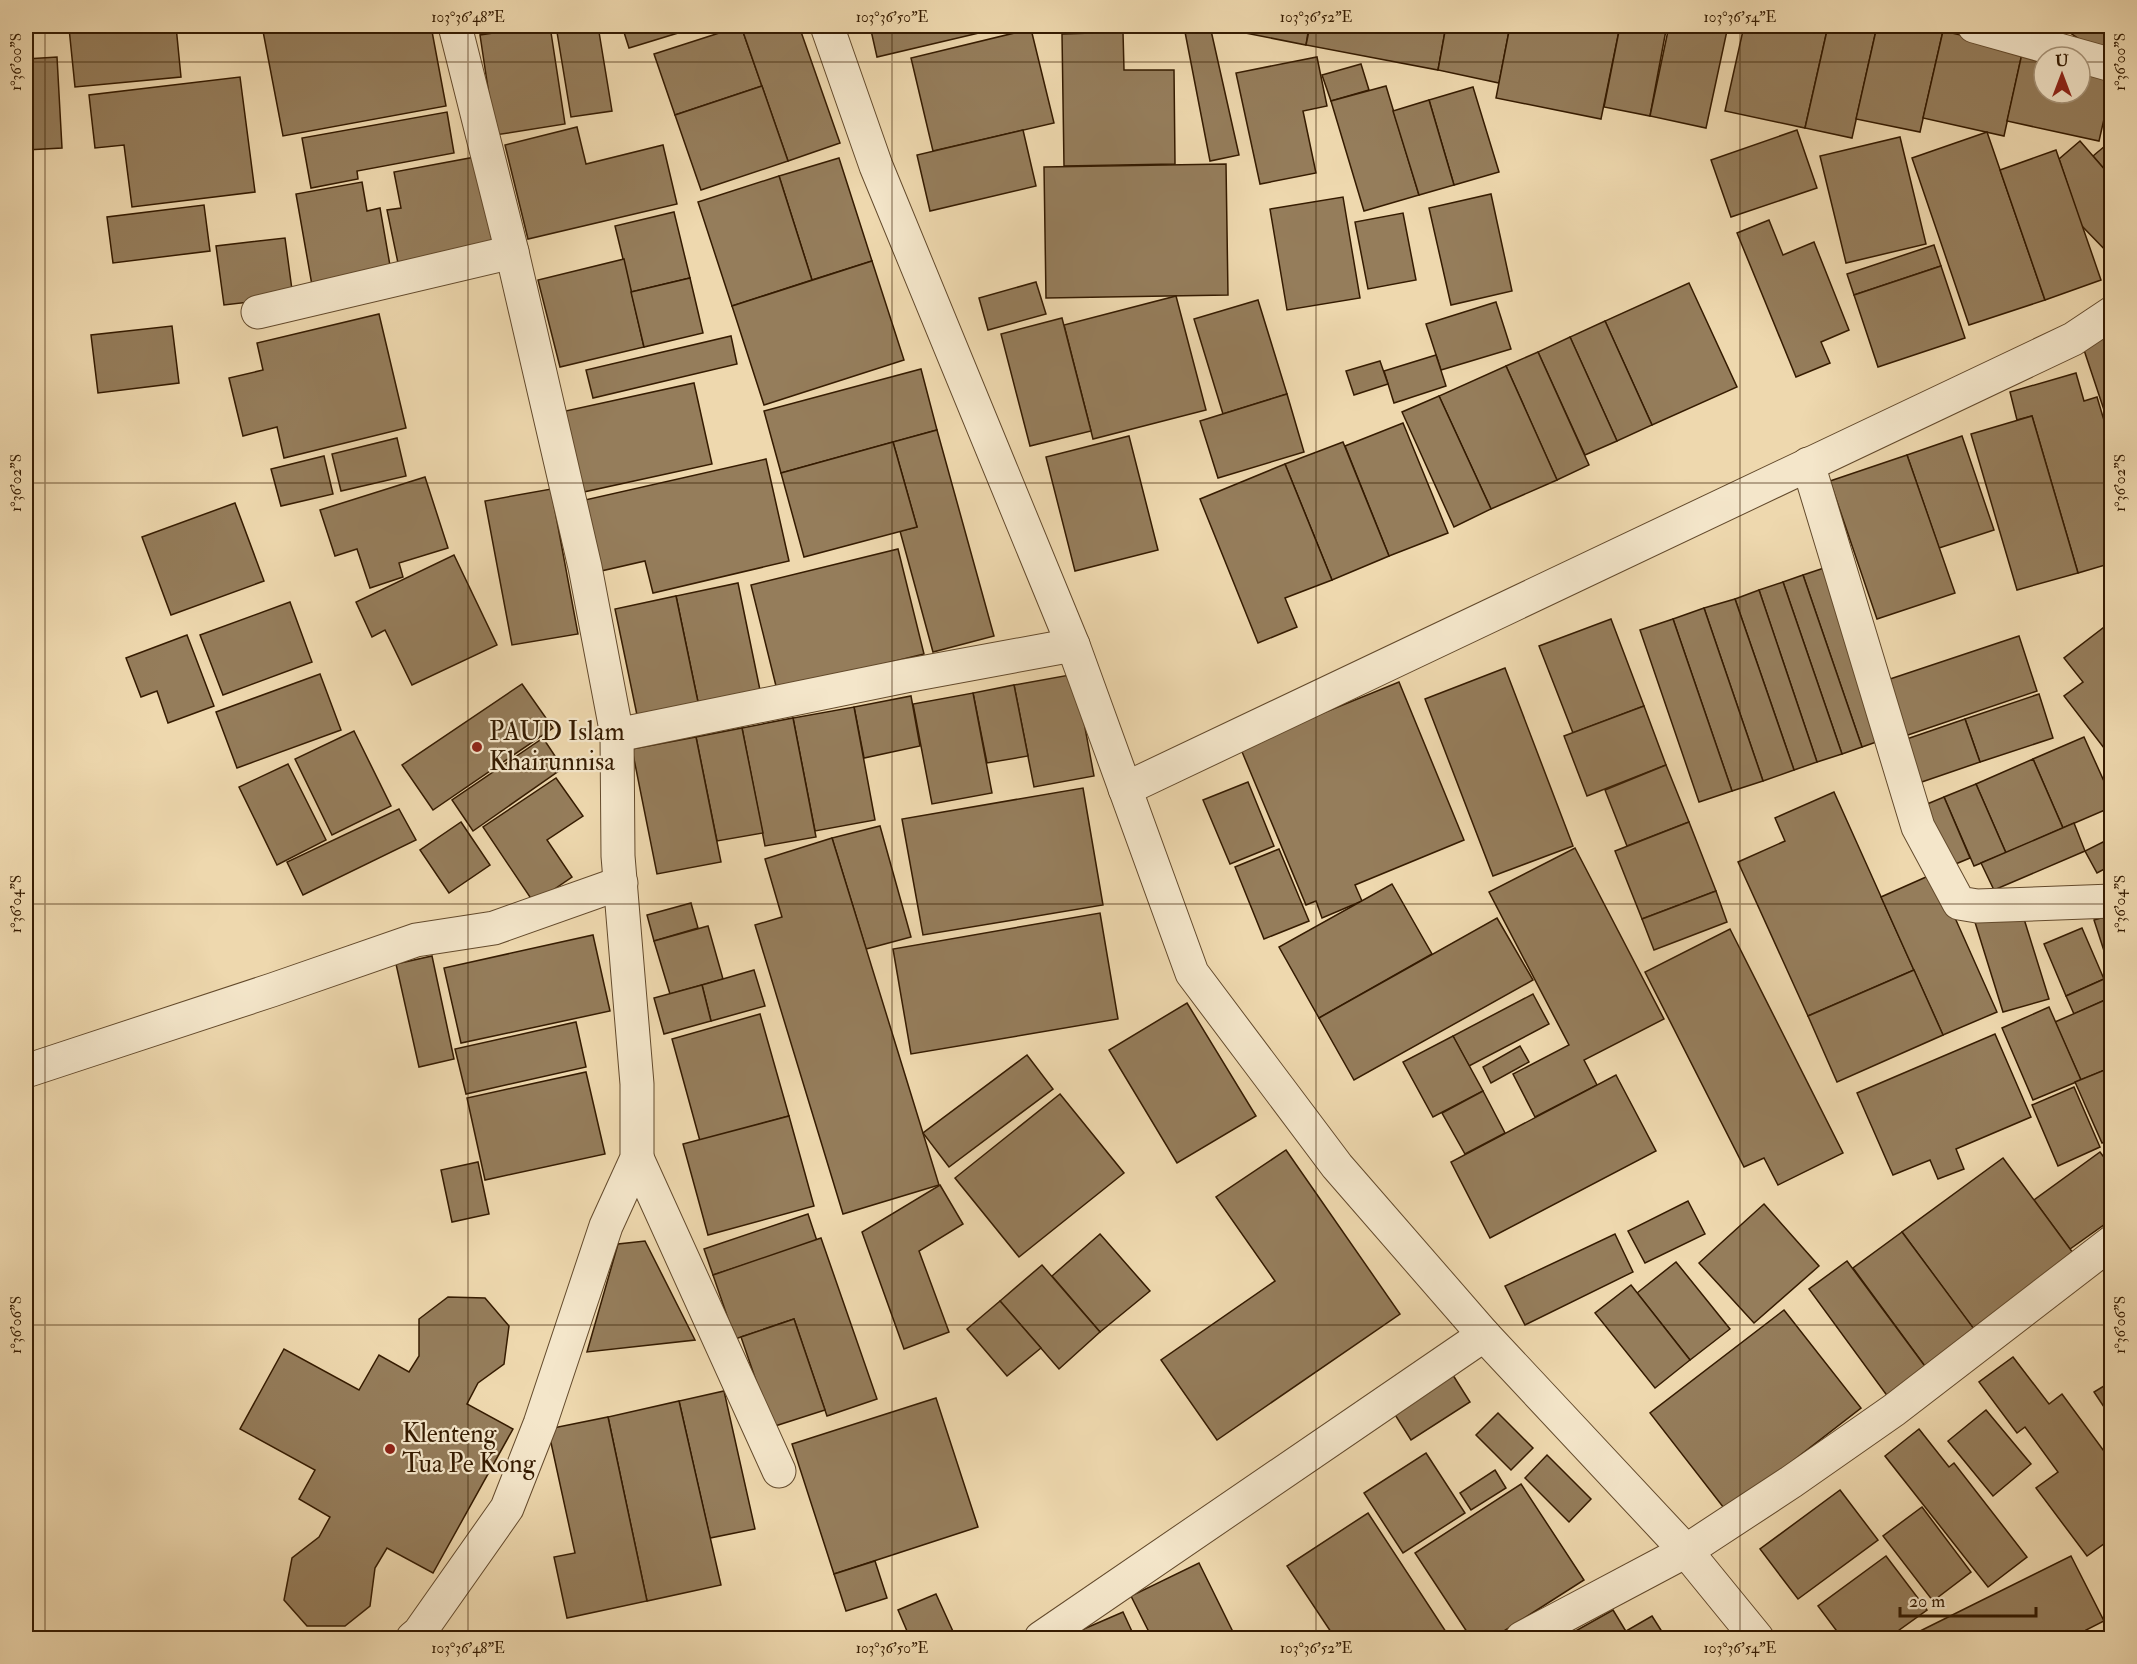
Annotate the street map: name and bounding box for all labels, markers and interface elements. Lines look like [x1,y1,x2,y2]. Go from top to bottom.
text: 103°36'48"E [431,8,505,27]
text: 103°36'50"E [856,8,929,27]
text: 103°36'52"E [1280,8,1353,27]
text: 103°36'54"E [1704,8,1777,27]
text: 1°36'00"S [7,33,26,91]
text: 1°36'00"S [2111,33,2130,91]
north arrow [2032,45,2092,105]
text: U [2055,51,2069,71]
text: 1°36'02"S [7,454,26,512]
text: 1°36'02"S [2111,454,2130,512]
place label: PAUD Islam Khairunnisa [489,716,625,778]
marker: PAUD Islam Khairunnisa [470,740,484,754]
text: 1°36'04"S [7,875,26,933]
text: 1°36'04"S [2111,875,2130,933]
text: 1°36'06"S [7,1296,26,1354]
text: 1°36'06"S [2111,1296,2130,1354]
place label: Klenteng Tua Pe Kong [402,1418,537,1480]
marker: Klenteng Tua Pe Kong [383,1442,397,1456]
scale bar [1900,1580,2036,1618]
text: 20 m [1909,1590,1945,1613]
text: 103°36'48"E [431,1639,505,1658]
text: 103°36'50"E [856,1639,929,1658]
text: 103°36'52"E [1280,1639,1353,1658]
text: 103°36'54"E [1704,1639,1777,1658]

